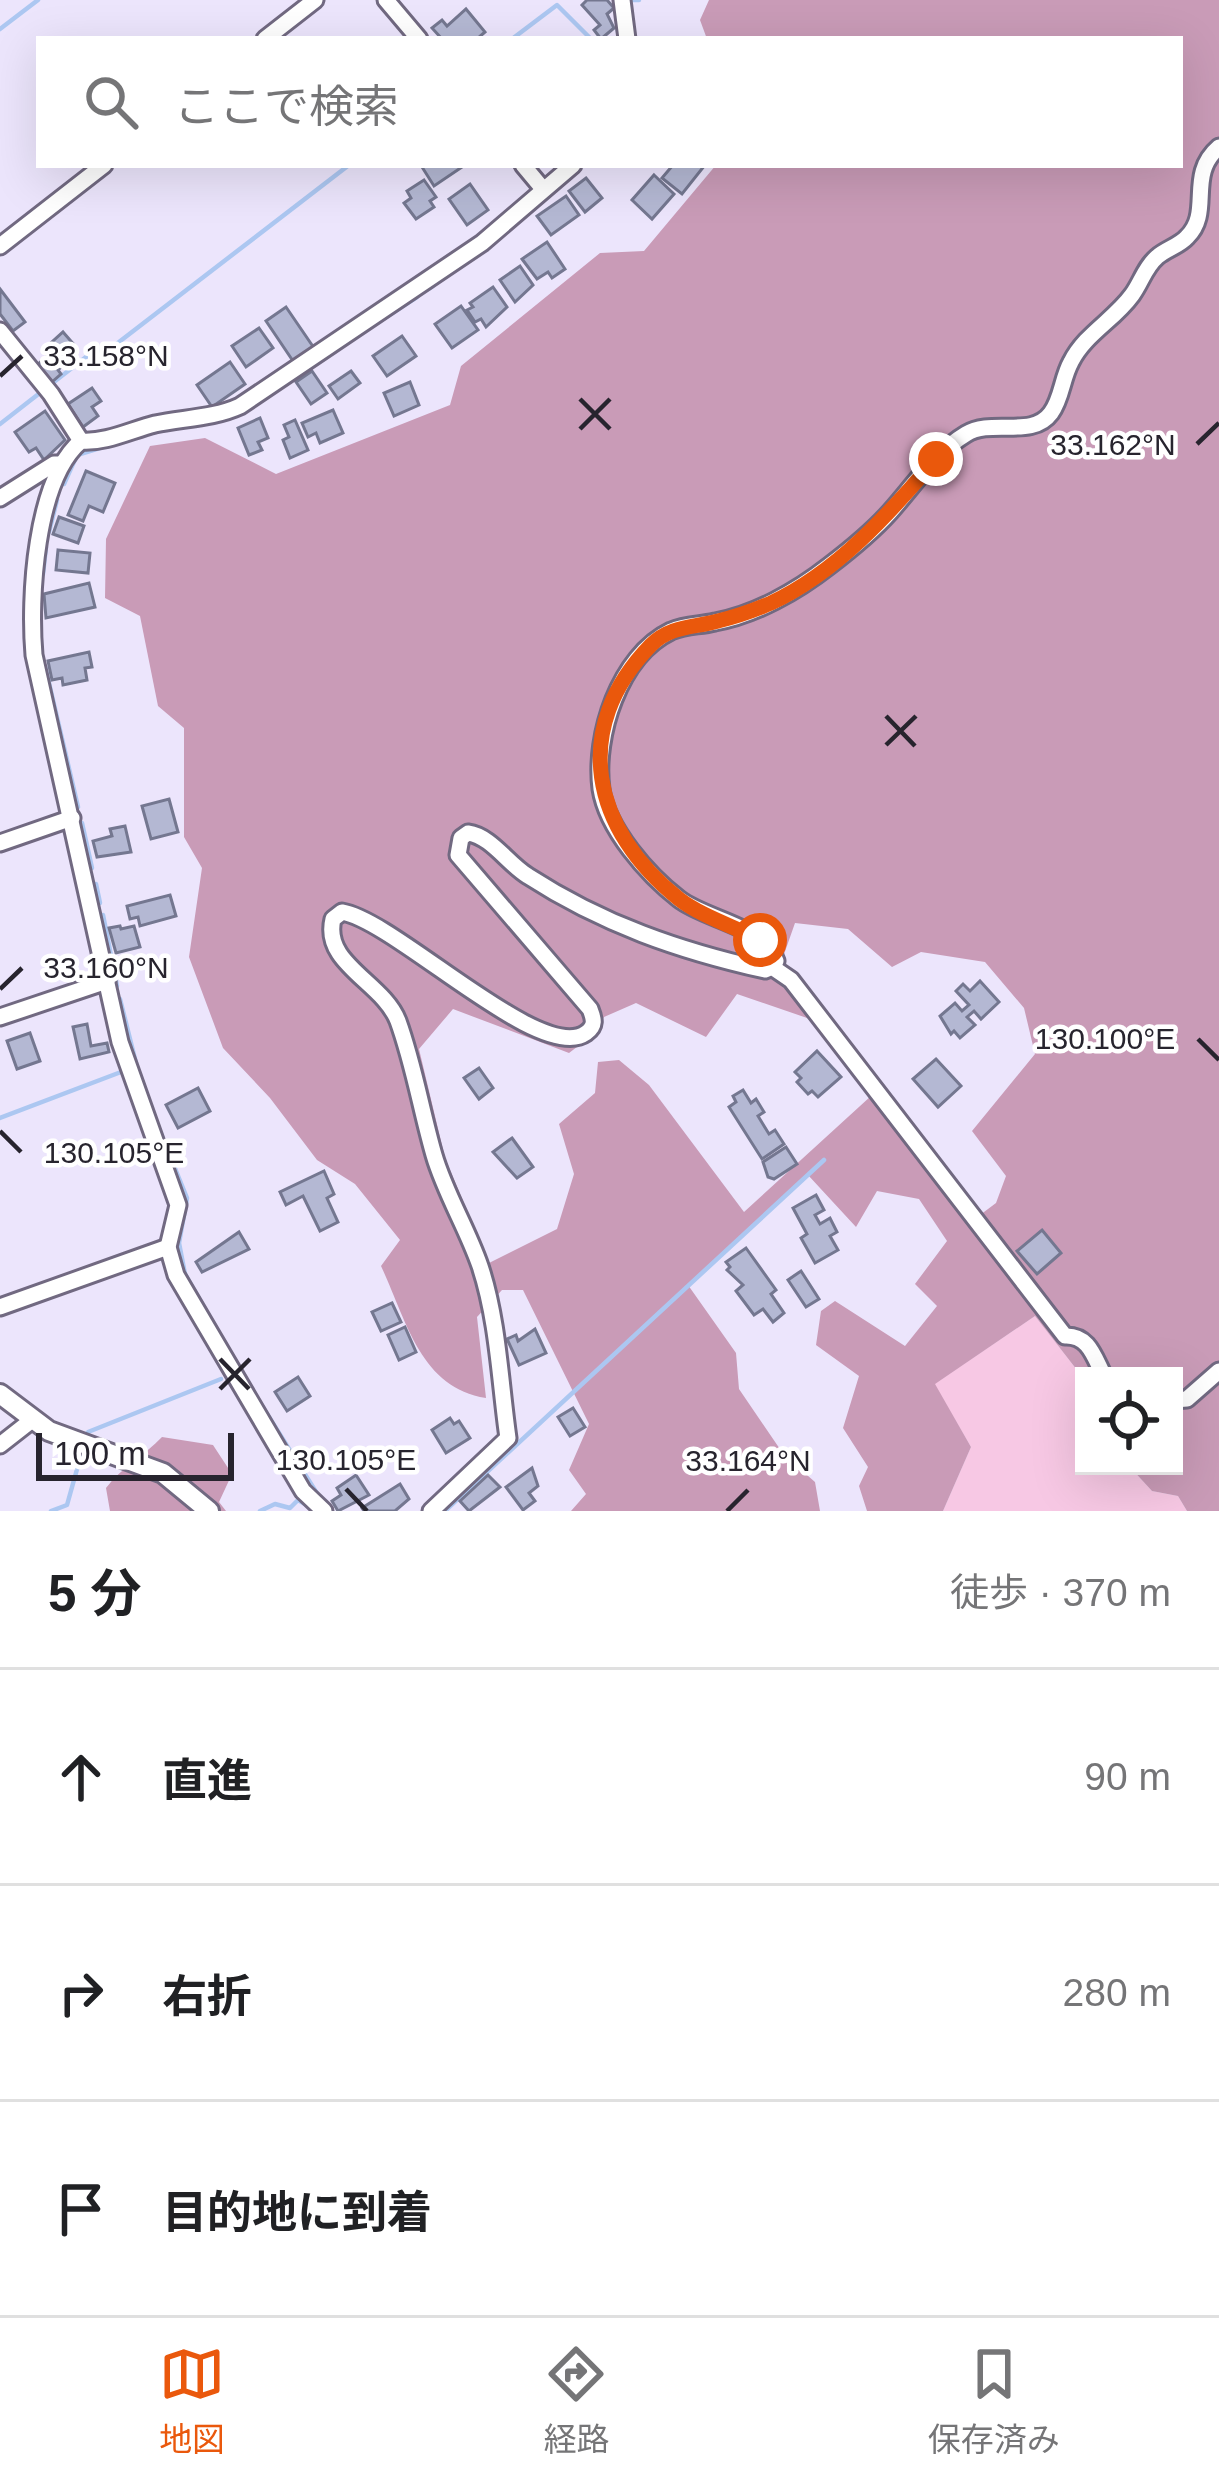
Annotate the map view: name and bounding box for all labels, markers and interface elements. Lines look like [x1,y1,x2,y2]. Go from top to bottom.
search box [36,36,1183,168]
icon: search [78,69,144,135]
text: ここで検索 [174,81,399,132]
text: 33.158°N [43,339,169,372]
text: 33.162°N [1050,428,1176,461]
route end [909,432,963,486]
route start [733,913,787,967]
text: 33.160°N [43,951,169,984]
text: 130.100°E [1035,1022,1175,1055]
text: 130.105°E [44,1136,184,1169]
map controls [1075,1367,1183,1475]
button: locate [1075,1367,1183,1475]
scale bar [36,1427,234,1480]
text: 100 m [54,1435,146,1472]
text: 130.105°E [276,1443,416,1476]
text: 33.164°N [685,1444,811,1477]
text: 5 分 [48,1565,142,1622]
text: 徒歩 · 370 m [950,1571,1171,1614]
icon: ahead [48,1744,114,1810]
text: 直進 [162,1755,252,1806]
text: 90 m [1084,1755,1171,1798]
icon: right [48,1960,114,2026]
text: 右折 [162,1971,252,2022]
text: 280 m [1063,1971,1171,2014]
icon: arrive [48,2176,114,2242]
text: 目的地に到着 [162,2187,432,2238]
tab: 地図 [159,2341,225,2461]
tab: 経路 [543,2341,609,2461]
tab: 保存済み [928,2341,1060,2461]

